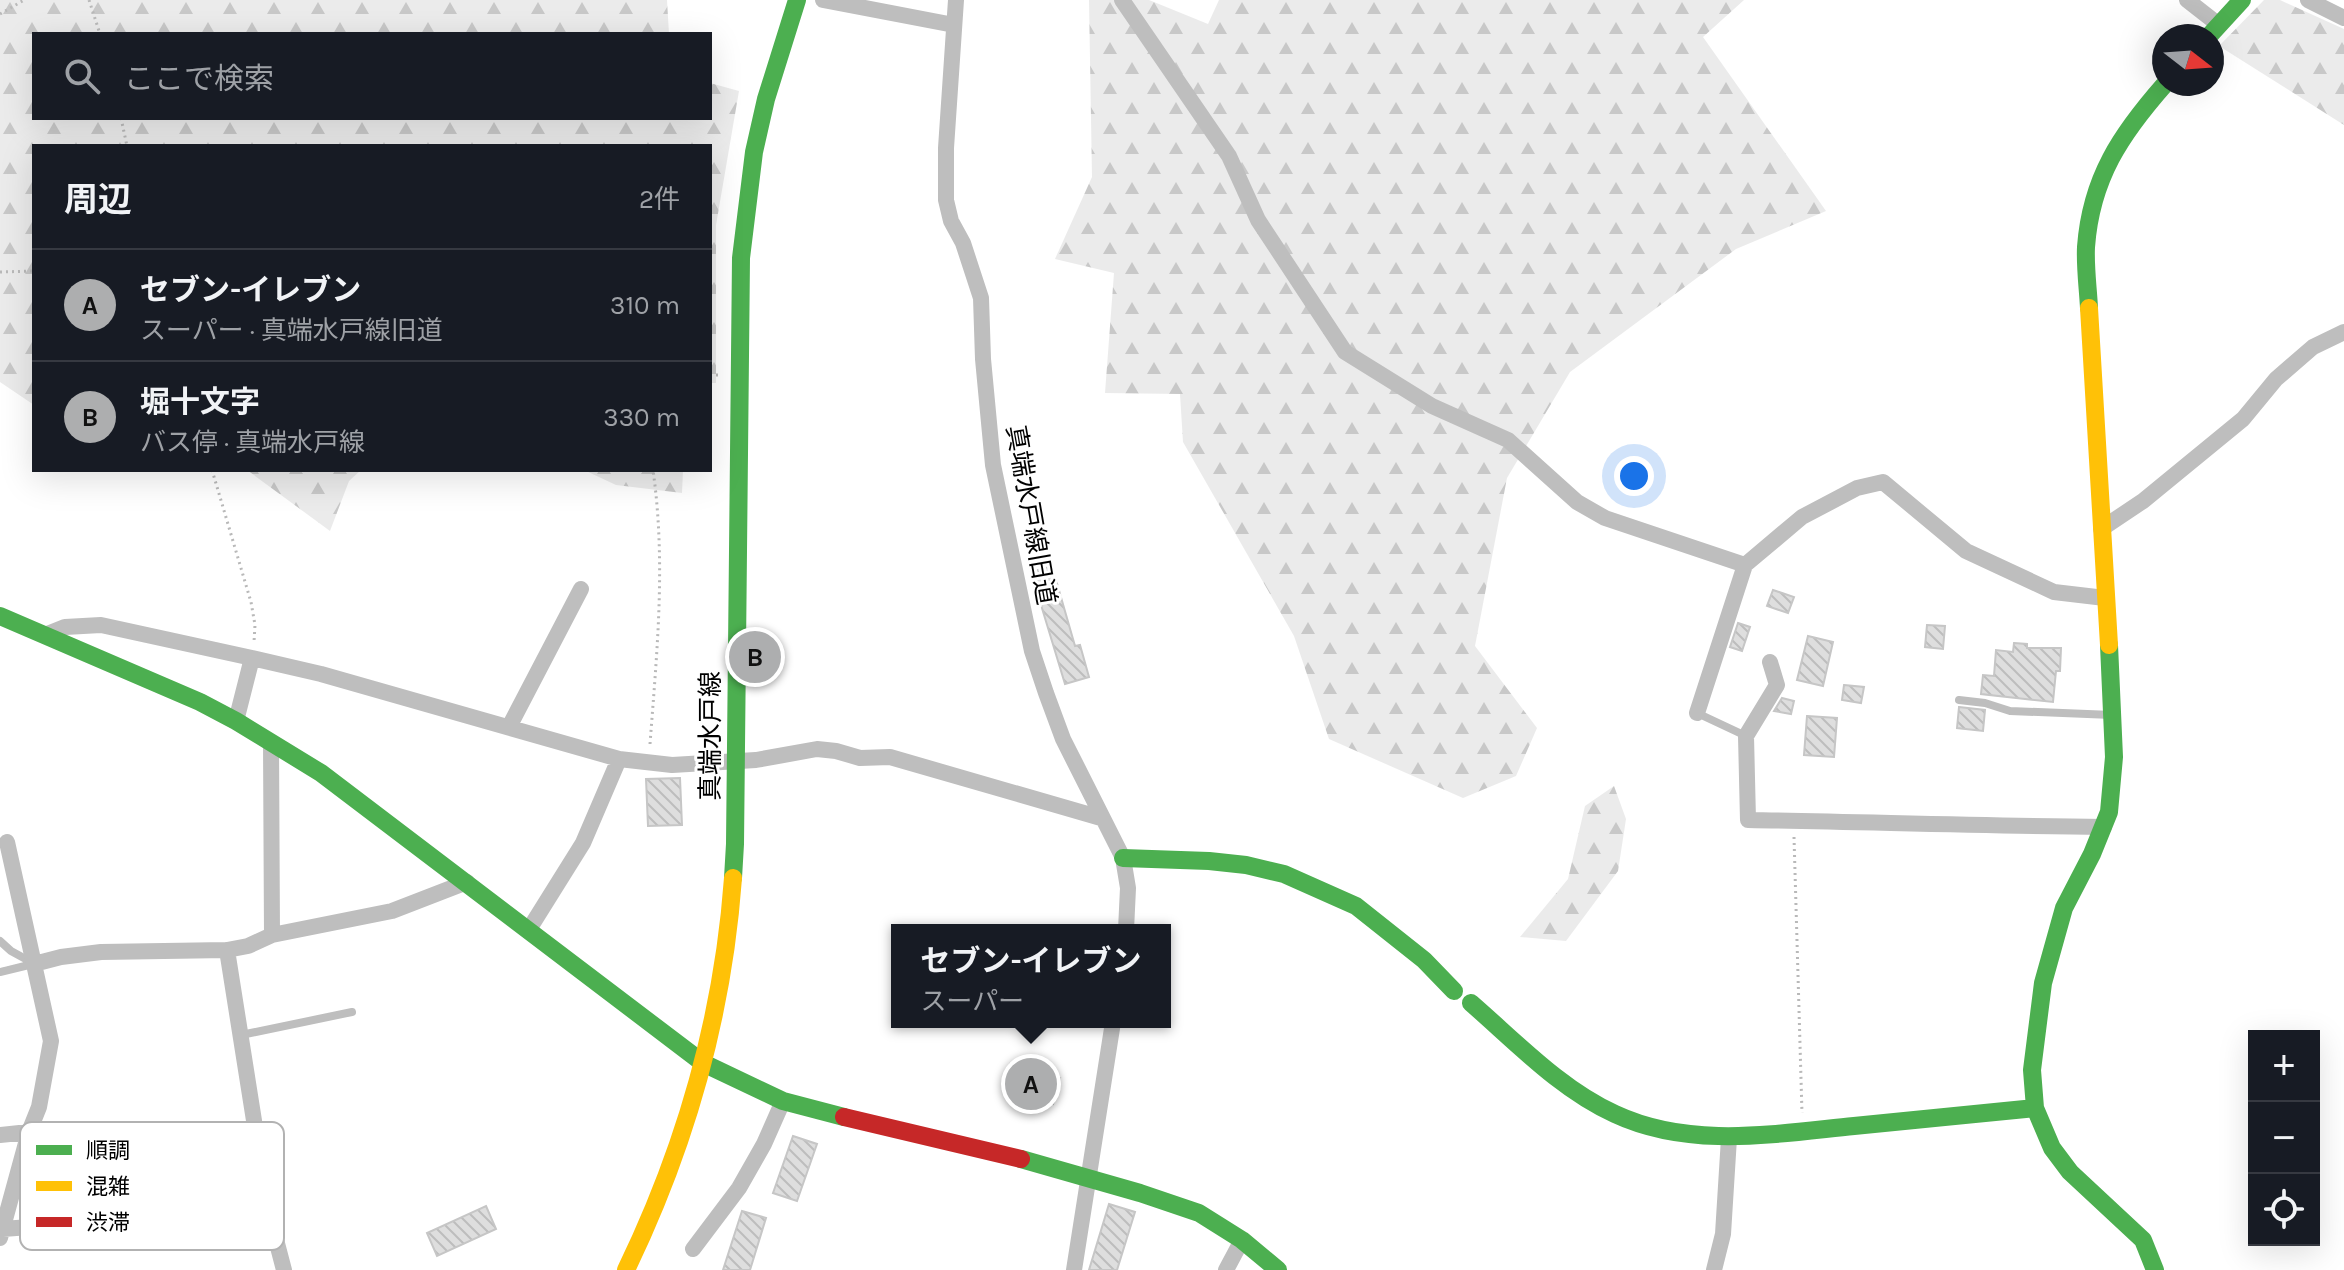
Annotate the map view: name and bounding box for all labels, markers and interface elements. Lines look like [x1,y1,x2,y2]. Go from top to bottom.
north arrow [2152,24,2224,96]
search box [32,32,712,120]
icon: search [60,54,104,98]
text: ここで検索 [124,61,274,97]
text: 周辺 [64,180,132,220]
text: 2件 [639,184,680,215]
text: セブン-イレブン [140,272,361,308]
text: A [82,290,98,321]
text: 310 m [610,290,680,321]
text: スーパー · 真端水戸線旧道 [140,315,443,346]
text: 堀十文字 [140,384,260,420]
text: B [82,402,98,433]
text: 330 m [603,402,680,433]
street label: 真端水戸線旧道 [1000,423,1062,607]
text: バス停 · 真端水戸線 [140,427,365,458]
your location [1614,456,1654,496]
pin: B [729,627,781,687]
street label: 真端水戸線 [695,671,726,801]
popup [891,924,1171,1028]
text: セブン-イレブン [920,943,1142,979]
text: スーパー [920,986,1024,1017]
map controls [2248,1030,2320,1246]
button: + [2248,1030,2320,1102]
pin: A [1005,1054,1057,1114]
button: − [2248,1102,2320,1174]
legend [20,1122,284,1250]
text: 順調 [86,1138,130,1164]
text: 混雑 [86,1174,130,1200]
button: locate [2248,1174,2320,1246]
text: 渋滞 [86,1210,130,1236]

